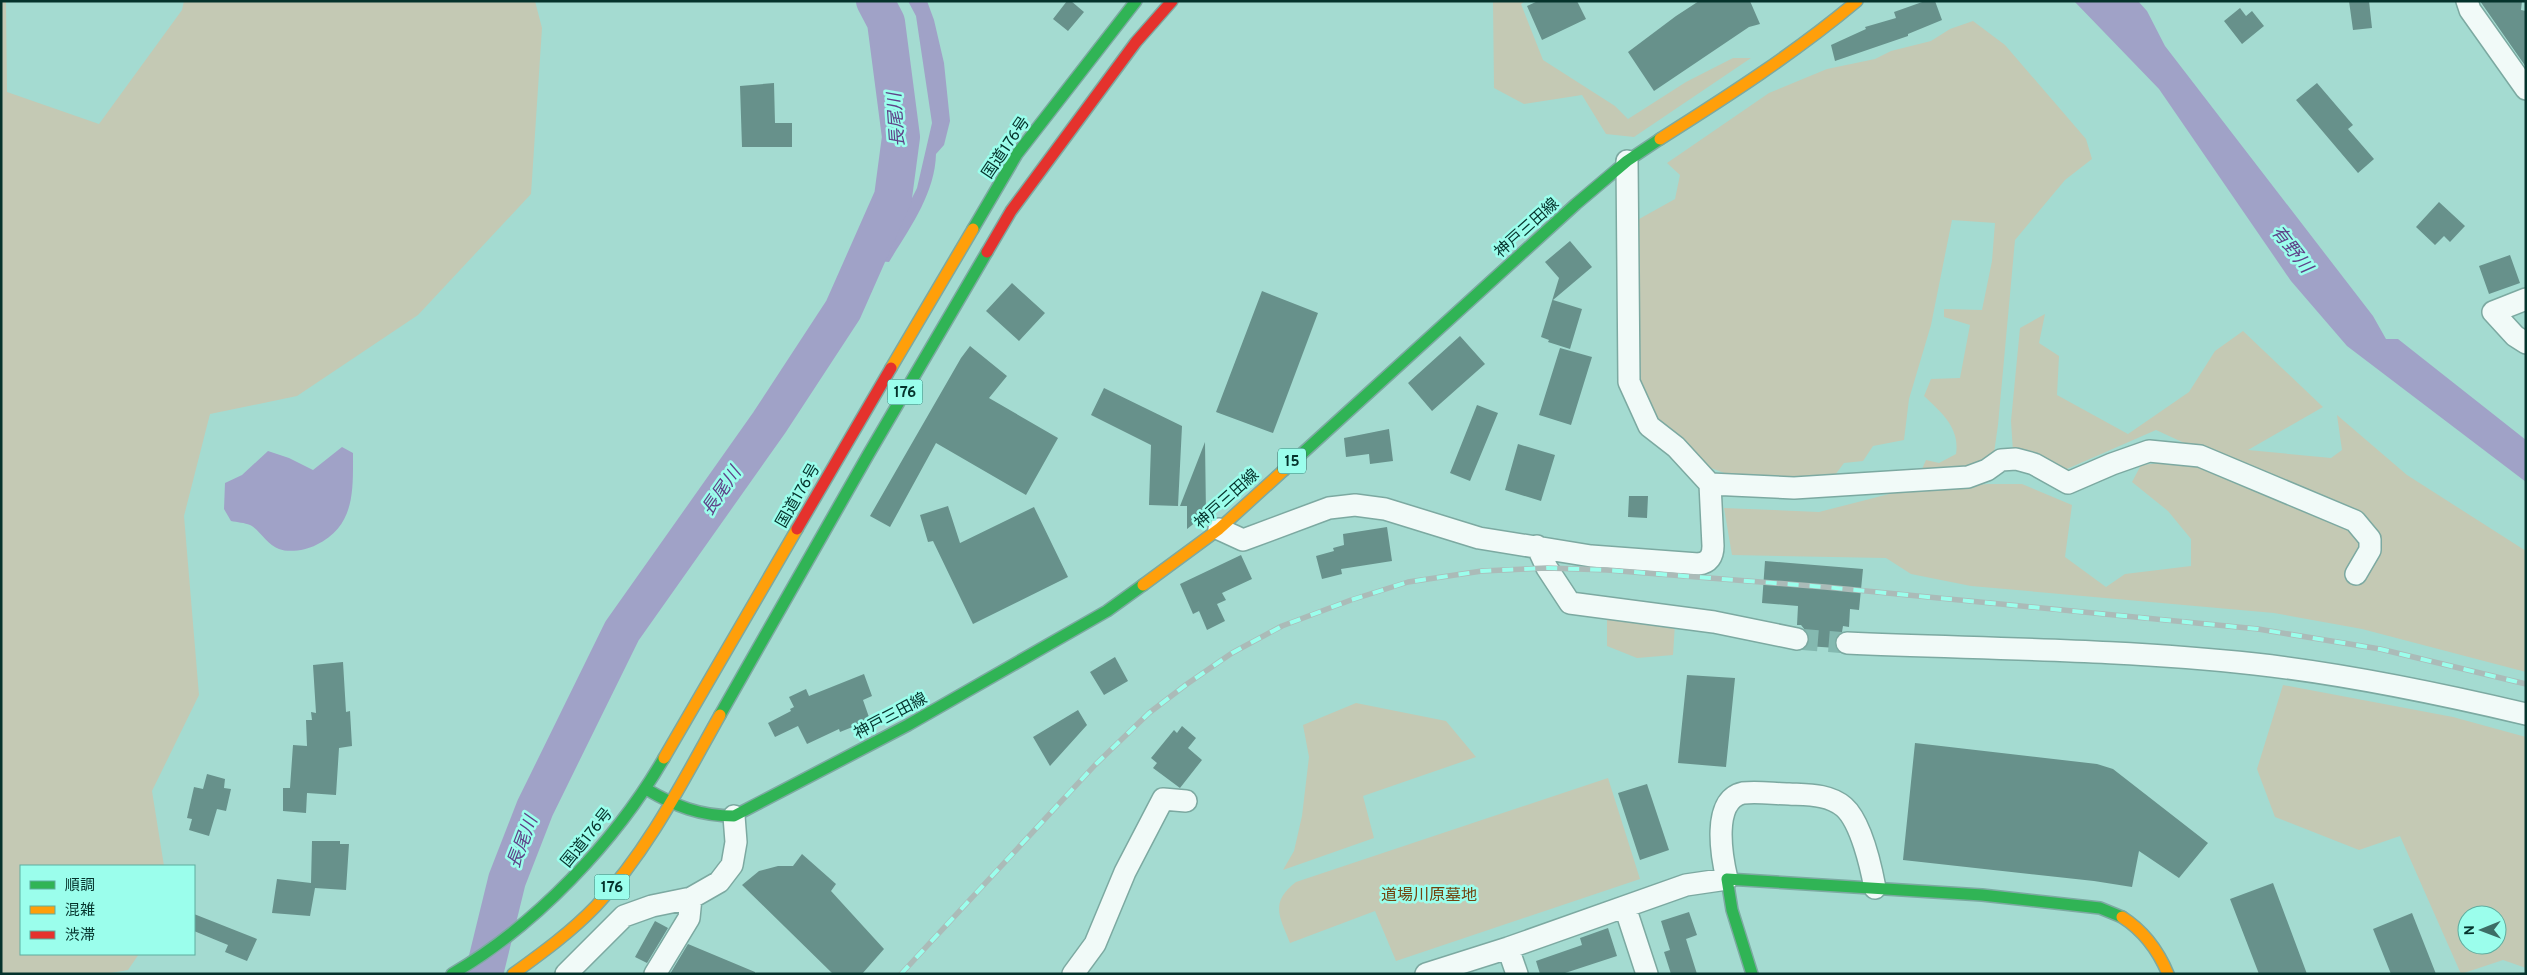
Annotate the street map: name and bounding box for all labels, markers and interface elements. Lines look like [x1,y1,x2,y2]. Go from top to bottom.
water label: 長尾川 [884,90,911,148]
street label: 国道176号 [979,113,1035,183]
street label: 神戸三田線 [1491,194,1564,263]
water label: 有野川 [2265,222,2318,280]
road number: 176 [888,380,922,404]
road number: 15 [1278,448,1306,474]
street label: 国道176号 [772,460,825,532]
water label: 長尾川 [697,462,748,521]
street label: 神戸三田線 [1191,465,1264,534]
street label: 神戸三田線 [851,689,931,744]
street label: 国道176号 [557,804,618,872]
water label: 長尾川 [503,811,545,872]
legend [20,865,195,955]
road number: 176 [594,874,630,900]
text: 順調 [65,877,95,896]
park label: 道場川原墓地 [1381,886,1477,906]
text: 混雑 [65,902,95,921]
north arrow [2457,905,2507,955]
text: N [2462,925,2479,935]
text: 渋滞 [65,927,95,946]

